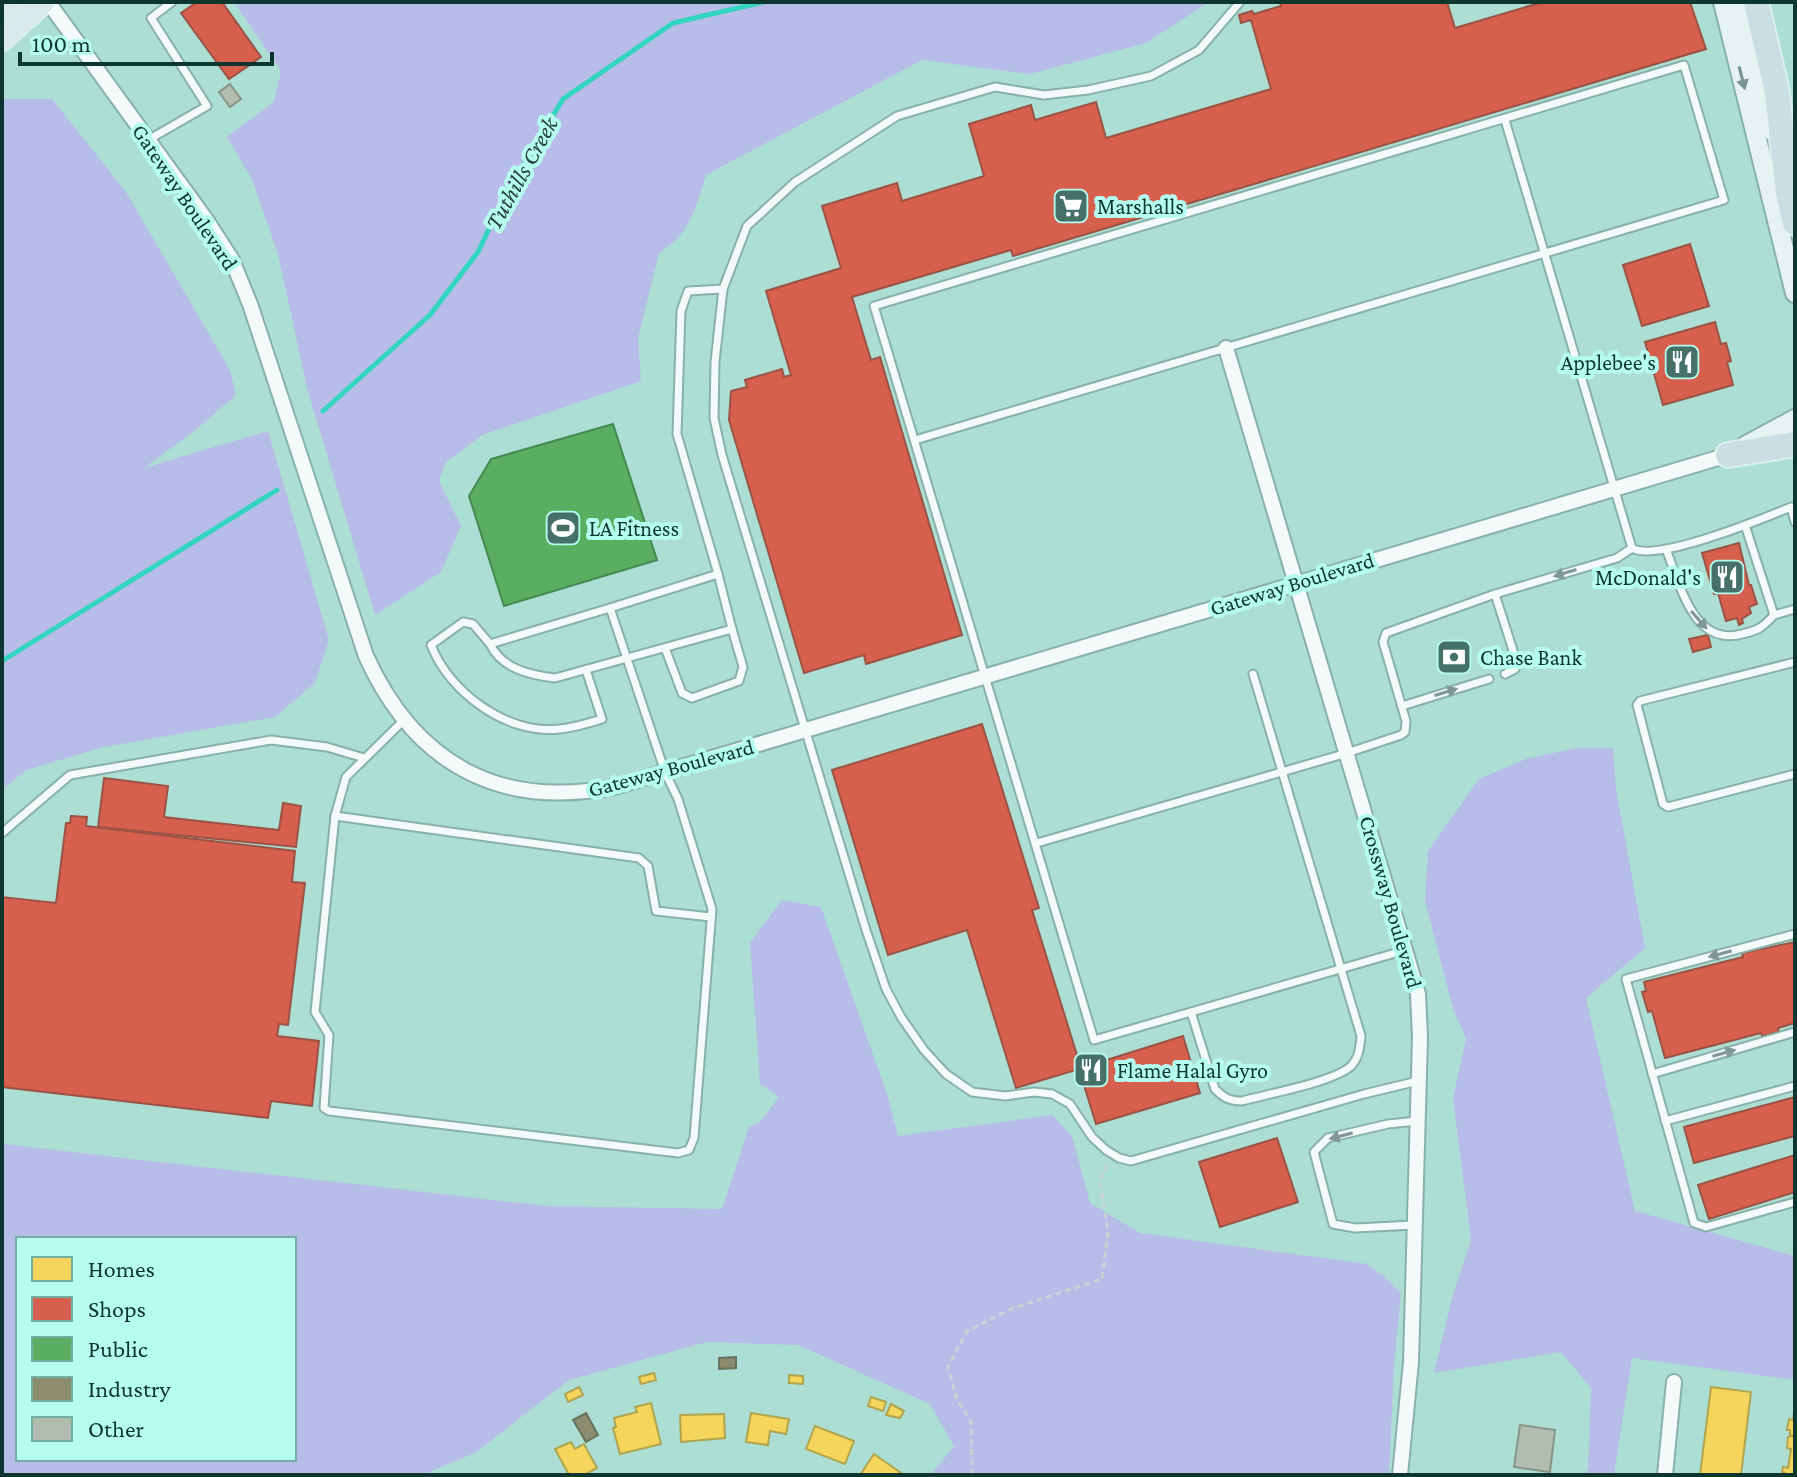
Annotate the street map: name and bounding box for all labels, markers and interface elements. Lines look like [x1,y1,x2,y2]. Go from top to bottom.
scale bar [20,16,272,66]
text: 100 m [32,30,91,57]
one-way arrow [1737,65,1749,90]
water label: Tuthills Creek [479,111,564,234]
street label: Gateway Boulevard [127,119,243,275]
supermarket icon: Marshalls [1052,187,1090,225]
place label: Marshalls [1097,194,1184,219]
restaurant icon: Applebee's [1663,343,1701,381]
place label: Applebee's [1561,350,1656,375]
sports icon: LA Fitness [544,509,582,547]
place label: LA Fitness [589,516,679,541]
street label: Gateway Boulevard [1207,547,1378,621]
restaurant icon: McDonald's [1708,558,1746,596]
place label: McDonald's [1595,565,1701,590]
one-way arrow [1552,567,1576,580]
one-way arrow [1689,610,1707,629]
bank icon: Chase Bank [1435,638,1473,676]
place label: Chase Bank [1480,645,1582,670]
one-way arrow [1434,685,1458,698]
street label: Gateway Boulevard [585,734,757,802]
street label: Crossway Boulevard [1354,813,1428,991]
one-way arrow [1707,948,1732,960]
one-way arrow [1712,1046,1736,1059]
restaurant icon: Flame Halal Gyro [1072,1051,1110,1089]
place label: Flame Halal Gyro [1117,1058,1268,1083]
one-way arrow [1328,1130,1353,1142]
legend [16,1237,296,1461]
text: Homes [88,1255,155,1282]
text: Shops [88,1295,146,1322]
text: Public [88,1335,148,1362]
text: Industry [88,1375,171,1402]
text: Other [88,1415,144,1442]

